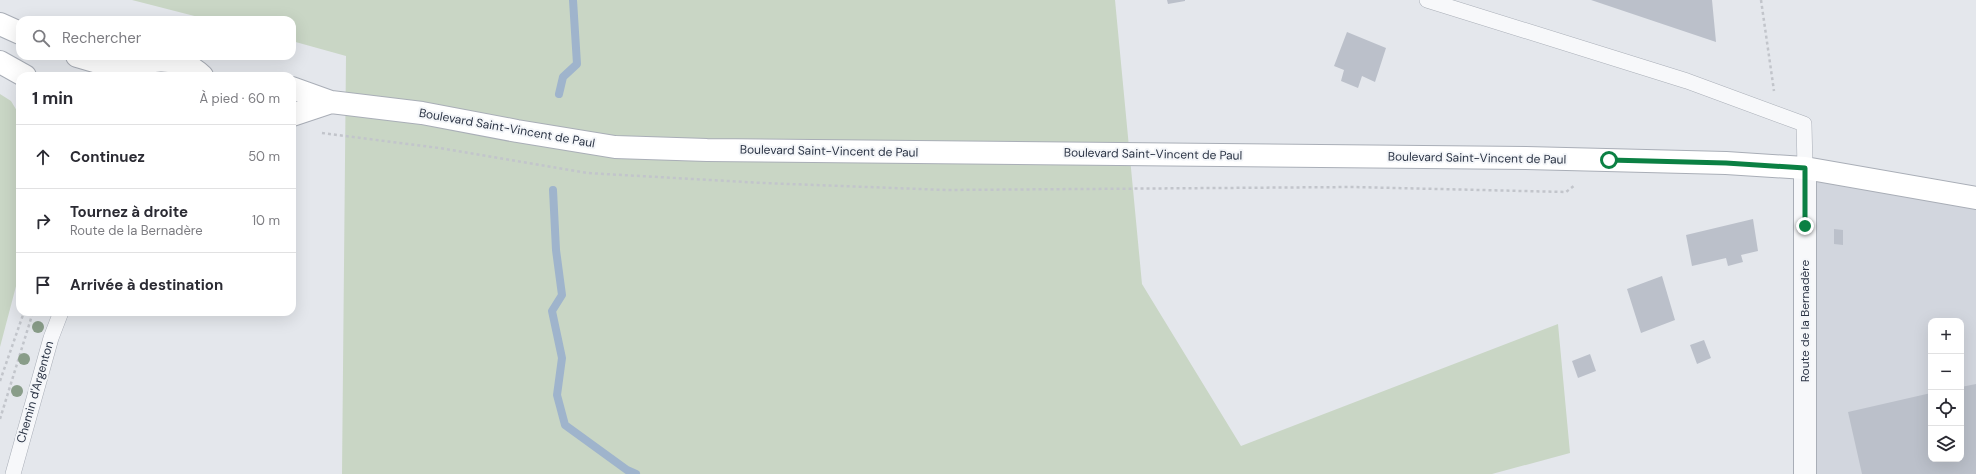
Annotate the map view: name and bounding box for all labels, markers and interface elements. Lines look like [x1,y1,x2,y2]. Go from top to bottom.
search box [16,16,296,60]
icon: search [30,27,52,49]
text: Rechercher [62,28,141,48]
text: 1 min [32,87,73,109]
text: À pied · 60 m [200,90,280,107]
street label: Boulevard Saint-Vincent de Paul [418,105,596,151]
street label: Boulevard Saint-Vincent de Paul [740,141,918,161]
street label: Boulevard Saint-Vincent de Paul [1064,144,1242,164]
icon: ahead [32,146,54,168]
text: Continuez [70,147,145,167]
text: 50 m [248,148,280,165]
street label: Boulevard Saint-Vincent de Paul [1388,148,1566,168]
route start [1600,151,1618,169]
text: Tournez à droite [70,202,188,222]
icon: right [32,210,54,232]
text: 10 m [252,212,280,229]
route end [1796,217,1814,235]
text: Route de la Bernadère [70,222,203,239]
street label: Route de la Bernadère [1797,260,1813,382]
icon: arrive [32,274,54,296]
text: Arrivée à destination [70,275,223,295]
map controls [1928,318,1964,462]
button: + [1928,318,1964,354]
street label: Chemin d'Argenton [13,339,57,445]
button: − [1928,354,1964,390]
button: locate [1928,390,1964,426]
button: layers [1928,426,1964,462]

